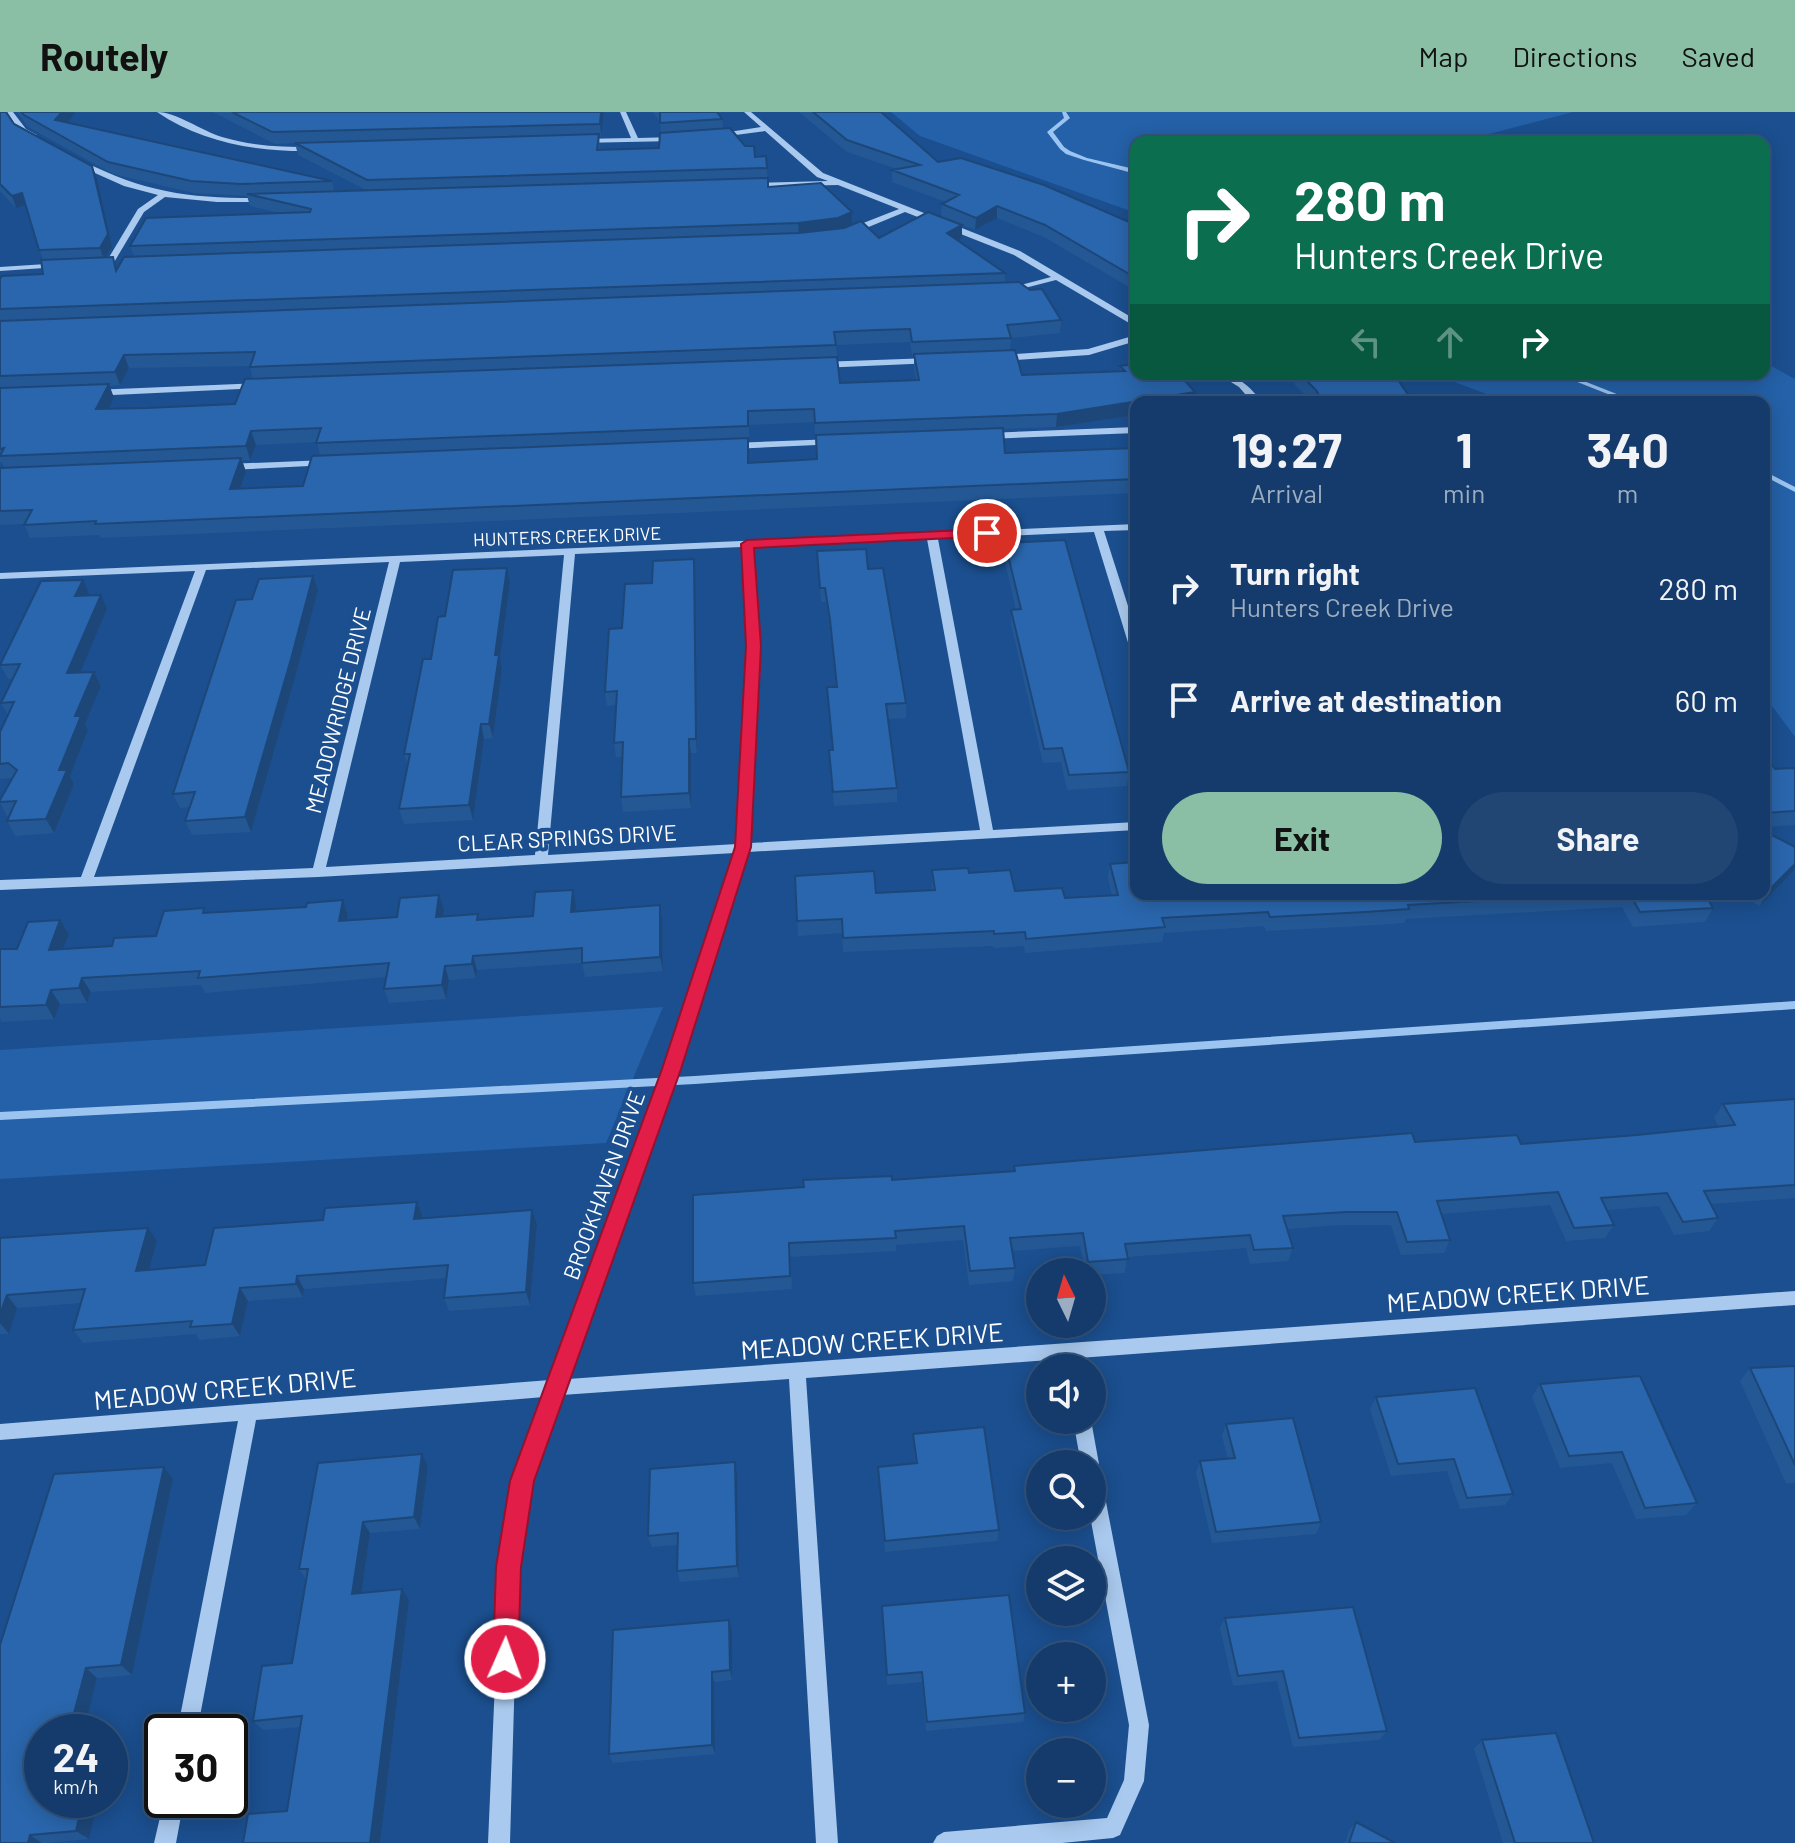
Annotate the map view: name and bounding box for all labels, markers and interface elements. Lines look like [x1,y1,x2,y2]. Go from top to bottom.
text: Routely [40,33,168,79]
text: Map [1419,39,1468,73]
text: Directions [1512,39,1638,73]
text: Saved [1682,39,1755,73]
text: 280 m [1294,165,1446,232]
icon: right [1162,168,1266,272]
text: Hunters Creek Drive [1294,233,1604,276]
icon: left [1344,320,1388,364]
icon: ahead [1428,320,1472,364]
icon: right [1512,320,1556,364]
text: 19:27 [1231,420,1342,478]
text: 1 [1456,420,1473,478]
text: 340 [1586,420,1669,478]
text: Arrival [1250,477,1323,508]
text: min [1443,477,1485,508]
text: m [1617,477,1638,508]
pin [953,499,1021,567]
icon: arrive [965,511,1009,555]
street label: HUNTERS CREEK DRIVE [473,522,661,550]
text: Turn right [1230,555,1360,591]
icon: right [1162,566,1206,610]
text: 280 m [1659,570,1738,606]
text: Hunters Creek Drive [1230,591,1454,622]
street label: MEADOWRIDGE DRIVE [299,604,375,816]
icon: arrive [1162,678,1206,722]
text: Arrive at destination [1230,682,1502,718]
text: 60 m [1675,682,1738,718]
button: Exit [1162,792,1442,884]
button: Share [1458,792,1738,884]
street label: CLEAR SPRINGS DRIVE [457,818,677,856]
street label: BROOKHAVEN DRIVE [557,1087,649,1283]
north arrow [1026,1258,1106,1338]
map controls [1026,1258,1106,1818]
street label: MEADOW CREEK DRIVE [1385,1268,1651,1318]
street label: MEADOW CREEK DRIVE [739,1315,1005,1365]
button: sound [1026,1354,1106,1434]
street label: MEADOW CREEK DRIVE [92,1361,358,1415]
button: search [1026,1450,1106,1530]
button: layers [1026,1546,1106,1626]
position arrow [463,1617,547,1701]
button: + [1026,1642,1106,1722]
speed limit sign: 30 [144,1714,248,1818]
text: 24 [53,1732,99,1780]
button: − [1026,1738,1106,1818]
text: km/h [53,1774,99,1798]

